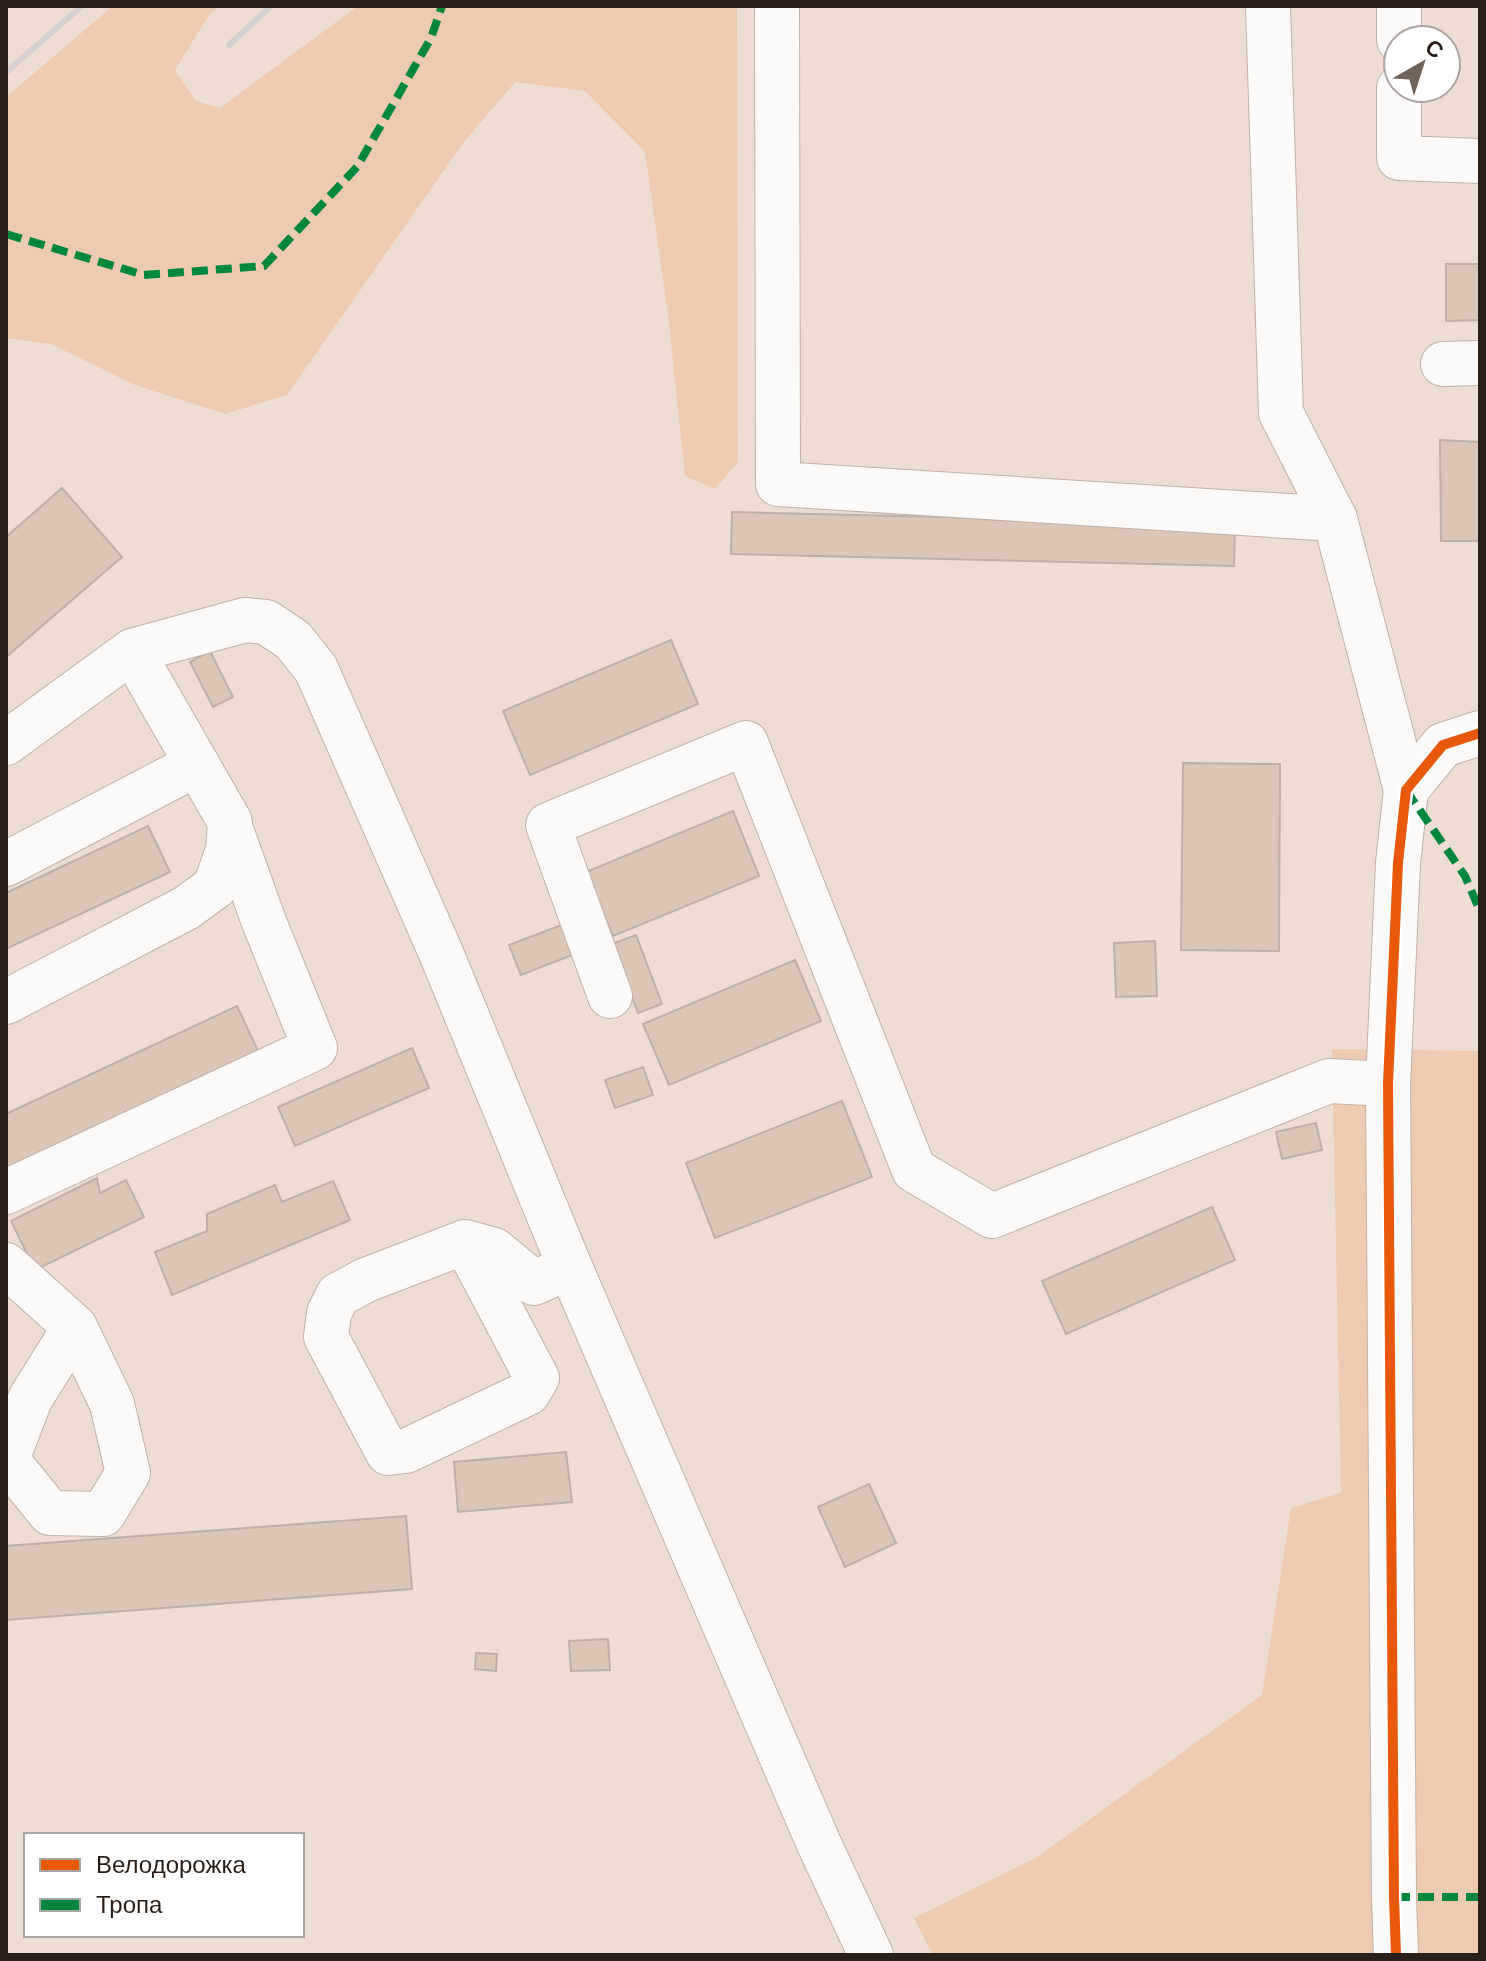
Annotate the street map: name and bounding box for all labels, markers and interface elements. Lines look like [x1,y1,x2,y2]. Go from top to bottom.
north arrow [1382,24,1462,104]
text: С [1420,34,1448,64]
legend [24,1833,304,1937]
text: Велодорожка [96,1851,247,1878]
text: Тропа [96,1891,163,1918]

